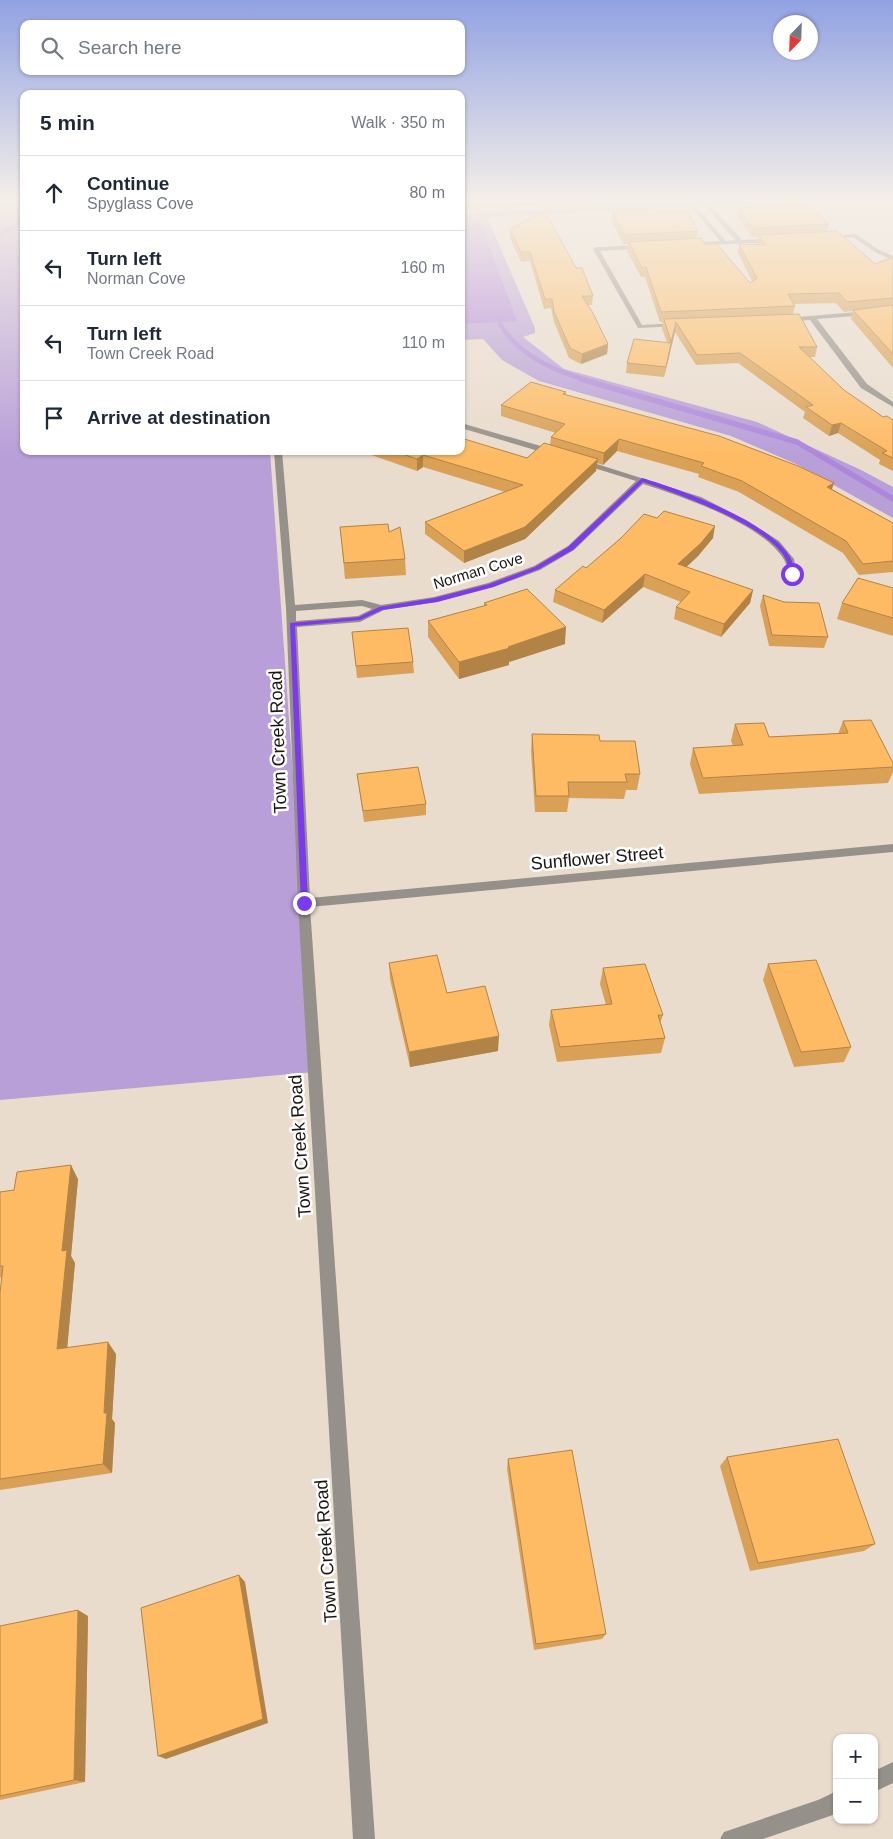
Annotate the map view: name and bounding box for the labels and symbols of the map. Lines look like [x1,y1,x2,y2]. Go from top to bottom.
north arrow [773,15,818,60]
street label: Norman Cove [431,549,525,592]
route start [781,563,804,586]
street label: Town Creek Road [266,670,290,814]
street label: Sunflower Street [530,842,664,874]
route end [293,892,316,915]
street label: Town Creek Road [285,1074,315,1218]
street label: Town Creek Road [311,1479,341,1623]

